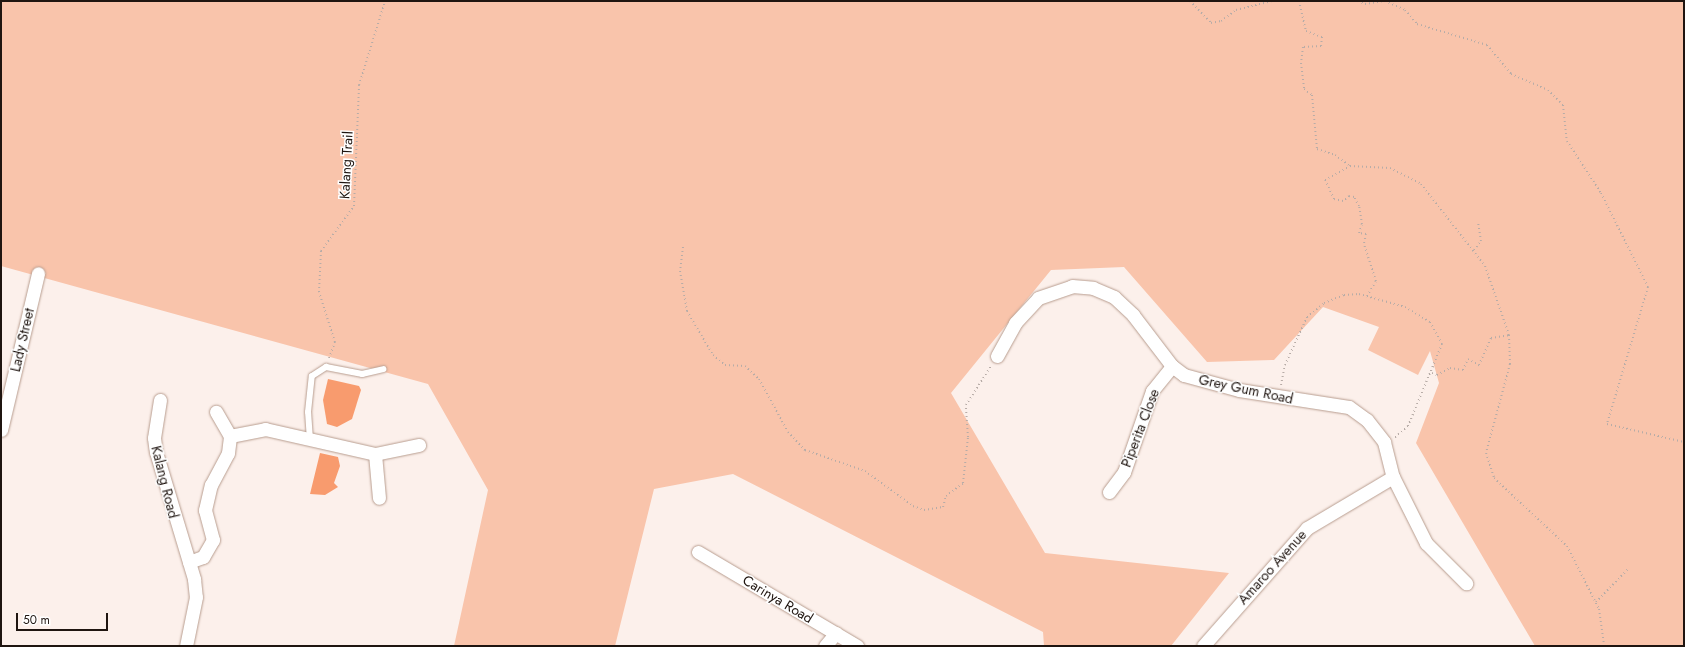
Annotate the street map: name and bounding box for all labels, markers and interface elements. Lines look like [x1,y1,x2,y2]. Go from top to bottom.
street label: Kalang Trail [336,131,356,199]
street label: Lady Street [7,307,37,373]
street label: Grey Gum Road [1197,371,1295,407]
street label: Piperita Close [1117,386,1163,470]
street label: Kalang Road [148,444,182,520]
street label: Amaroo Avenue [1234,526,1310,608]
street label: Carinya Road [740,571,816,627]
scale bar [18,605,110,631]
text: 50 m [23,611,50,629]

